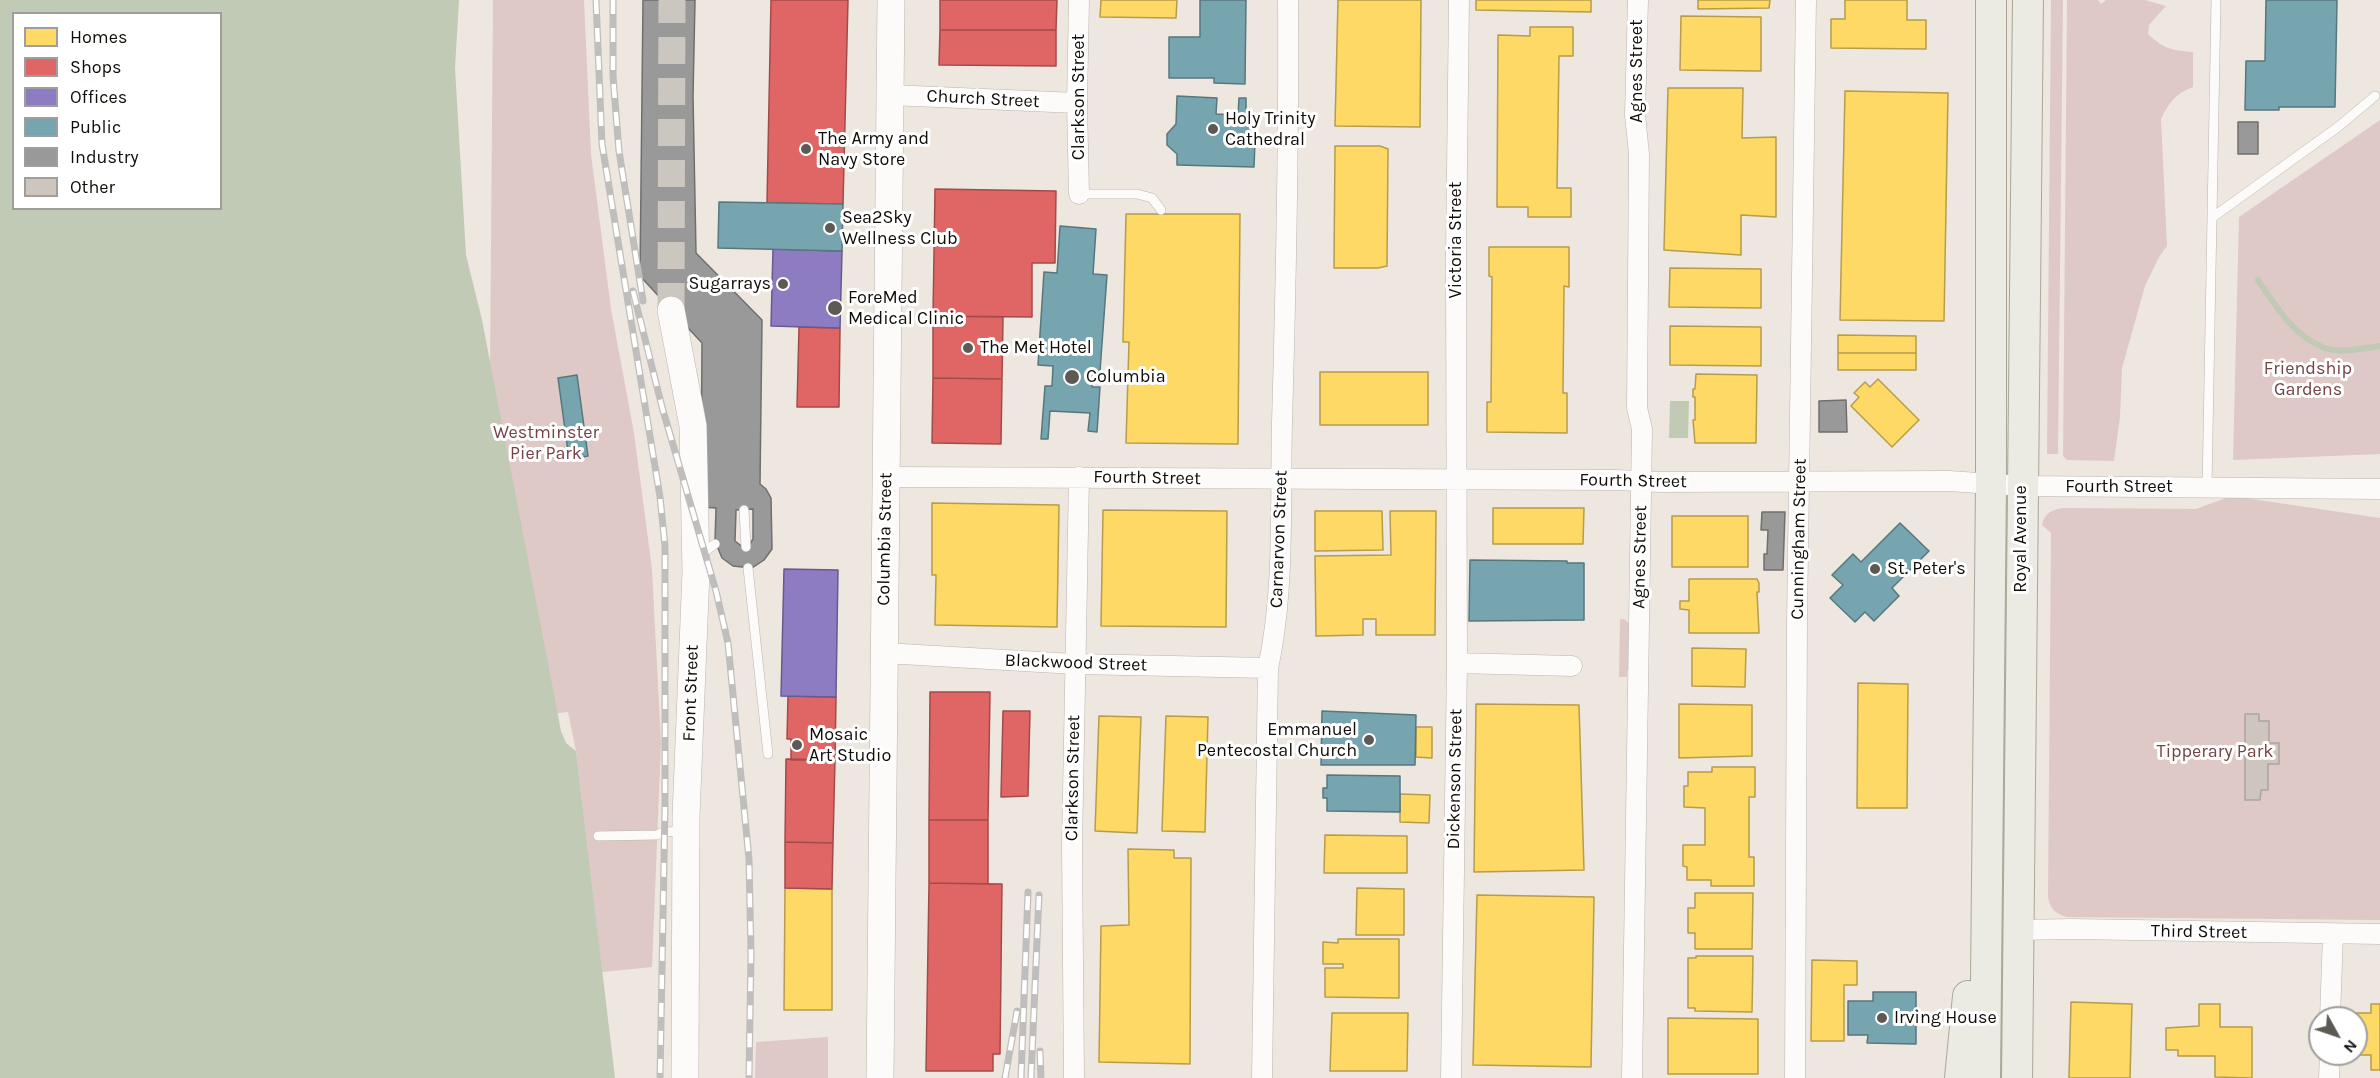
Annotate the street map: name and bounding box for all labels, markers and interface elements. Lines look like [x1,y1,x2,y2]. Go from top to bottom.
legend [12,12,222,210]
street label: Agnes Street [1626,19,1648,123]
text: Homes [70,26,127,48]
street label: Clarkson Street [1068,34,1090,160]
text: Shops [70,56,122,78]
street label: Church Street [926,85,1040,113]
text: Offices [70,86,127,108]
place label: Holy Trinity Cathedral [1225,108,1316,150]
text: Public [70,116,121,138]
marker: Holy Trinity Cathedral [1206,122,1220,136]
place label: The Army and Navy Store [818,128,929,170]
marker: The Army and Navy Store [799,142,813,156]
text: Industry [70,146,139,168]
text: Other [70,176,115,198]
street label: Victoria Street [1445,182,1467,298]
place label: Sea2Sky Wellness Club [842,207,958,250]
marker: Sea2Sky Wellness Club [823,221,837,235]
place label: Sugarrays [688,273,771,295]
marker: Sugarrays [776,277,790,291]
place label: ForeMed Medical Clinic [848,287,964,330]
marker: ForeMed Medical Clinic [826,299,844,317]
place label: The Met Hotel [980,337,1092,359]
marker: The Met Hotel [961,341,975,355]
park label: Friendship Gardens [2264,358,2352,400]
place label: Columbia [1086,366,1166,388]
marker: Columbia [1063,368,1081,386]
park label: Westminster Pier Park [493,422,599,464]
street label: Cunningham Street [1787,458,1811,620]
street label: Fourth Street [1093,466,1201,490]
street label: Fourth Street [1579,469,1687,493]
street label: Carnarvon Street [1266,470,1292,608]
street label: Columbia Street [873,472,897,606]
street label: Fourth Street [2065,476,2173,498]
street label: Royal Avenue [2010,485,2032,593]
street label: Agnes Street [1628,505,1652,609]
place label: St. Peter's [1887,558,1966,580]
marker: St. Peter's [1868,562,1882,576]
street label: Front Street [679,644,703,742]
street label: Blackwood Street [1004,650,1148,676]
street label: Dickenson Street [1443,709,1467,849]
street label: Clarkson Street [1061,715,1085,841]
place label: Emmanuel Pentecostal Church [1197,719,1357,762]
place label: Mosaic Art Studio [809,724,891,766]
marker: Emmanuel Pentecostal Church [1362,733,1376,747]
marker: Mosaic Art Studio [790,738,804,752]
park label: Tipperary Park [2157,741,2273,763]
street label: Third Street [2151,920,2247,944]
north arrow [2308,1006,2368,1066]
place label: Irving House [1894,1007,1997,1029]
marker: Irving House [1875,1011,1889,1025]
text: N [2340,1036,2362,1057]

